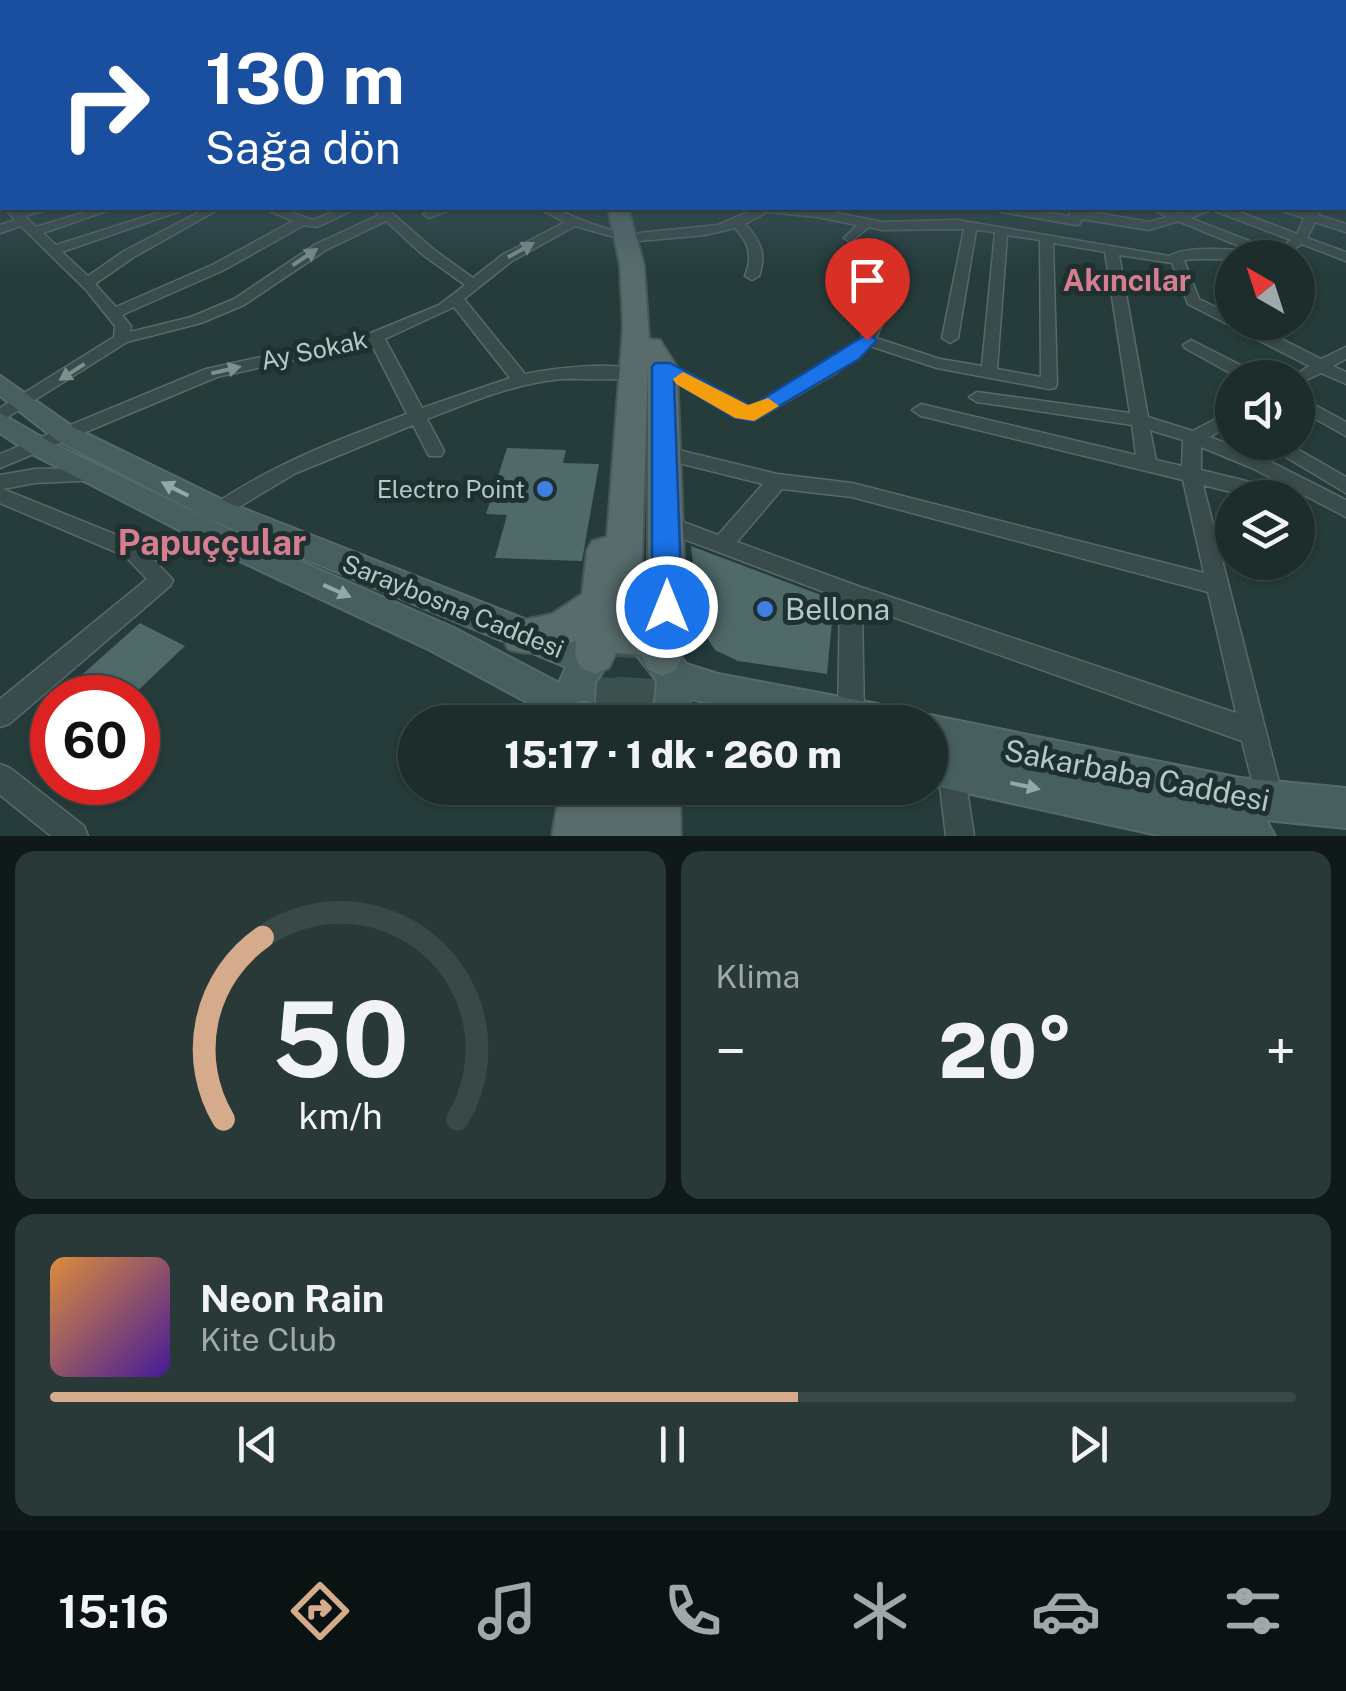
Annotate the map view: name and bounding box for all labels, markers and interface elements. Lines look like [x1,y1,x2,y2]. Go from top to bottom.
text: 130 m [205,37,405,120]
icon: right [40,40,170,170]
text: Sağa dön [205,121,401,174]
pin [825,238,910,341]
north arrow [1215,240,1315,340]
map controls [1215,240,1315,580]
one-way arrow [507,242,536,259]
one-way arrow [291,249,319,267]
icon: arrive [840,253,895,308]
district label: Akıncılar [1063,262,1191,298]
street label: Ay Sokak [258,324,370,376]
button: sound [1215,360,1315,460]
one-way arrow [211,362,242,377]
one-way arrow [58,363,85,381]
place label: Electro Point [377,474,525,504]
marker: Electro Point [534,478,556,500]
button: layers [1215,480,1315,580]
one-way arrow [161,481,190,498]
district label: Papuççular [118,522,306,563]
street label: Saraybosna Caddesi [338,548,568,664]
position arrow [615,555,719,659]
one-way arrow [322,583,351,599]
place label: Bellona [785,591,890,627]
marker: Bellona [754,598,776,620]
speed limit sign: 60 [30,675,160,805]
text: 15:17 · 1 dk · 260 m [504,732,842,777]
street label: Sakarbaba Caddesi [1001,732,1273,818]
one-way arrow [1010,779,1041,794]
text: Klima [716,958,800,995]
text: 50 [272,978,409,1100]
text: 20° [939,1007,1073,1095]
text: − [716,1019,746,1083]
text: + [1265,1019,1296,1083]
text: km/h [298,1095,382,1137]
text: Neon Rain [200,1276,384,1321]
text: Kite Club [200,1321,336,1358]
icon: previous [230,1417,285,1472]
icon: pause [645,1417,700,1472]
icon: next [1061,1417,1116,1472]
icon: directions [285,1576,355,1646]
icon: music [472,1576,542,1646]
icon: phone [658,1576,728,1646]
icon: climate [845,1576,915,1646]
icon: car [1031,1576,1101,1646]
icon: filters [1218,1576,1288,1646]
text: 15:16 [58,1585,169,1638]

